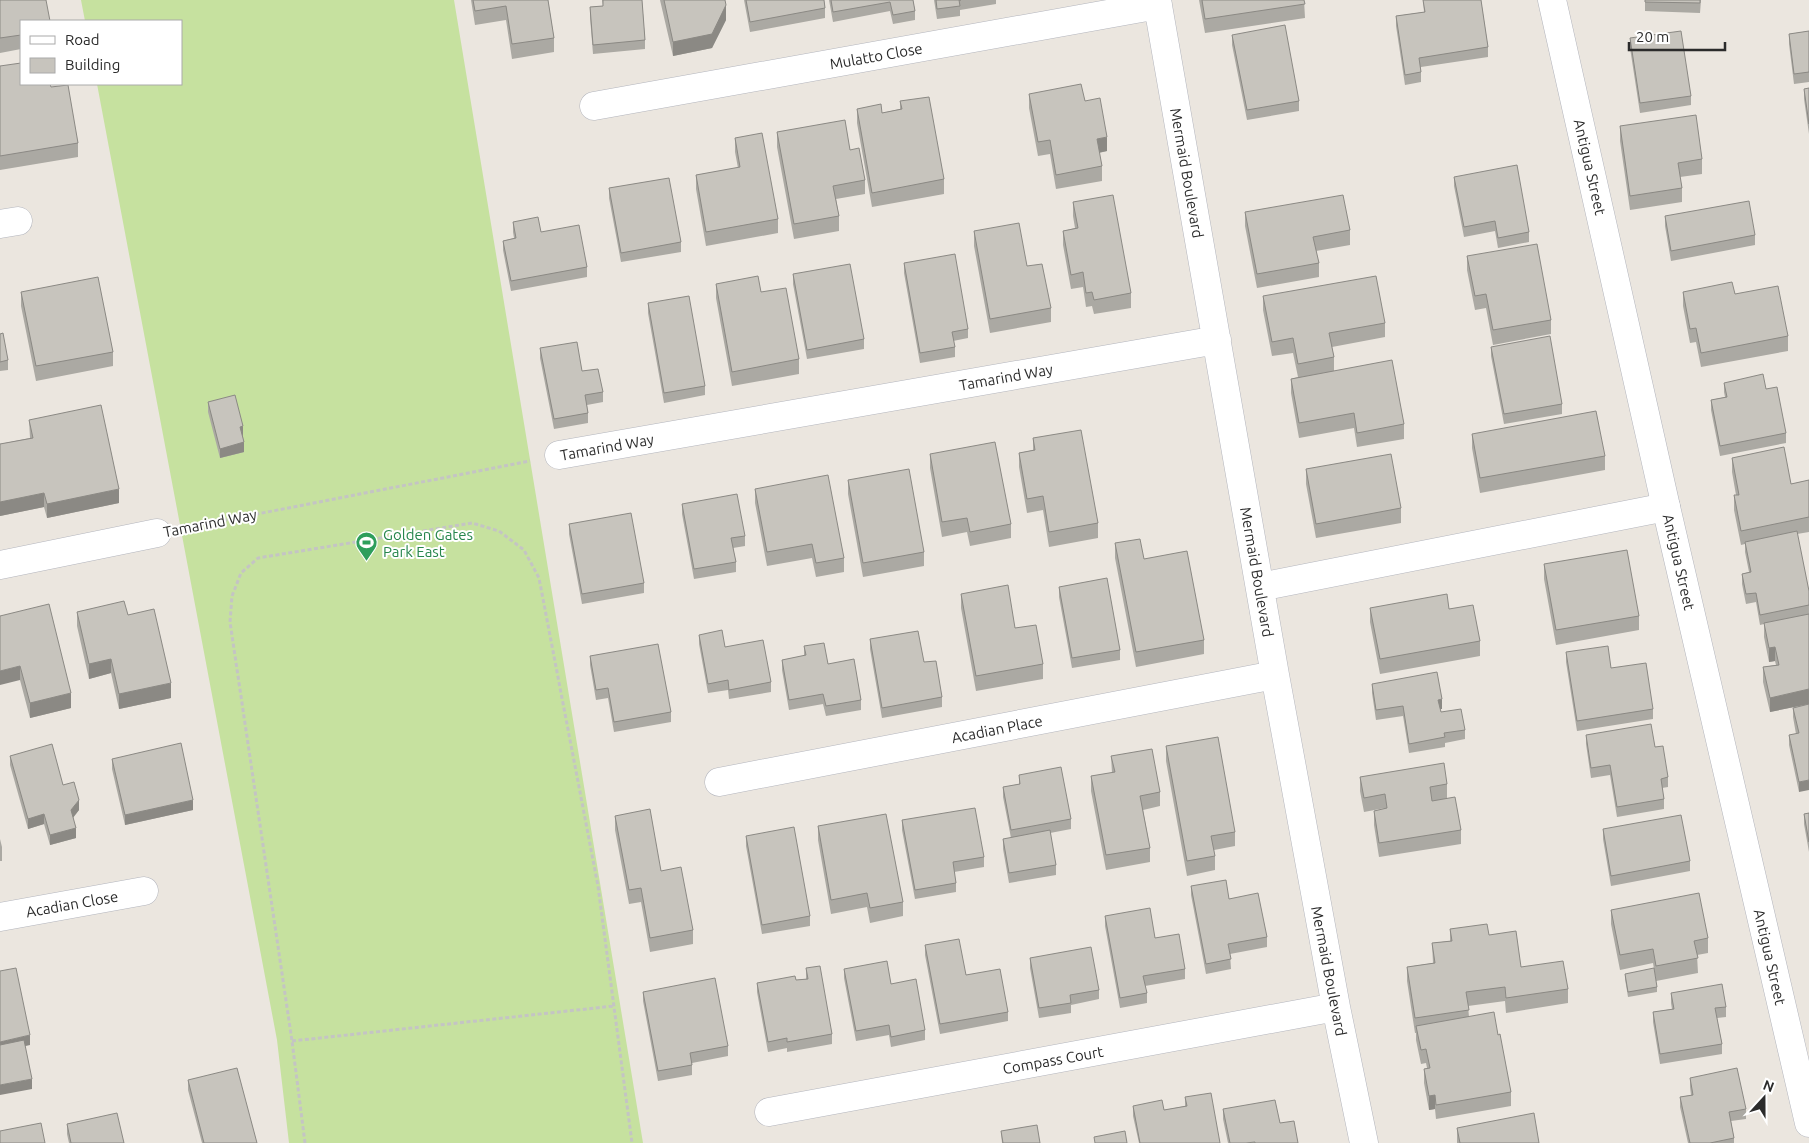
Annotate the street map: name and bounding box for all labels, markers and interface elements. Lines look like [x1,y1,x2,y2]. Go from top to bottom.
legend [20,20,182,85]
scale bar [1629,20,1725,52]
text: 20 m [1636,28,1669,45]
text: Road [65,31,100,48]
street label: Mulatto Close [828,39,924,73]
text: Building [65,56,120,73]
street label: Mermaid Boulevard [1167,107,1207,239]
street label: Antigua Street [1571,117,1609,217]
street label: Tamarind Way [958,360,1054,394]
street label: Tamarind Way [559,430,655,464]
street label: Tamarind Way [162,506,258,540]
street label: Mermaid Boulevard [1237,506,1277,638]
street label: Antigua Street [1660,512,1698,612]
place label: Golden Gates Park East [383,526,473,560]
sports icon: Golden Gates Park East [355,531,379,562]
street label: Acadian Place [950,712,1044,746]
street label: Acadian Close [25,888,119,920]
street label: Mermaid Boulevard [1308,905,1350,1037]
street label: Antigua Street [1751,907,1789,1007]
street label: Compass Court [1001,1043,1105,1077]
north arrow [1739,1073,1789,1123]
text: N [1761,1077,1776,1095]

